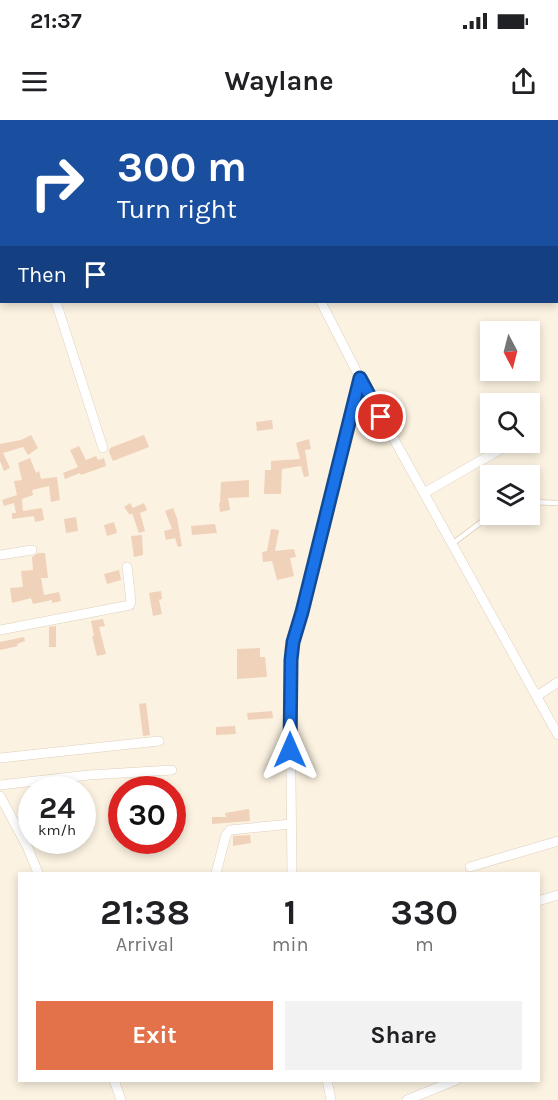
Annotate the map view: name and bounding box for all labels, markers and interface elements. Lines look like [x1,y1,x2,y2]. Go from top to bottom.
text: 21:37 [30,8,82,34]
icon: menu [18,65,51,98]
text: Waylane [224,65,334,97]
icon: share [507,65,540,98]
text: 300 m [117,142,247,192]
icon: right [18,144,96,222]
text: Turn right [117,193,237,225]
icon: arrive [79,258,112,291]
text: Then [18,262,67,288]
north arrow [480,321,540,381]
map controls [480,321,540,525]
pin [355,391,406,442]
button: search [480,393,540,453]
icon: arrive [364,400,397,433]
button: layers [480,465,540,525]
position arrow [258,718,322,782]
speed limit sign: 30 [108,776,186,854]
text: 24 [39,790,75,826]
text: km/h [38,821,76,839]
text: 21:38 [100,891,190,933]
text: 1 [284,891,297,933]
text: 330 [391,891,458,933]
text: Arrival [116,933,174,956]
text: min [272,933,309,956]
text: m [415,933,434,956]
button: Exit [36,1001,273,1070]
button: Share [285,1001,522,1070]

